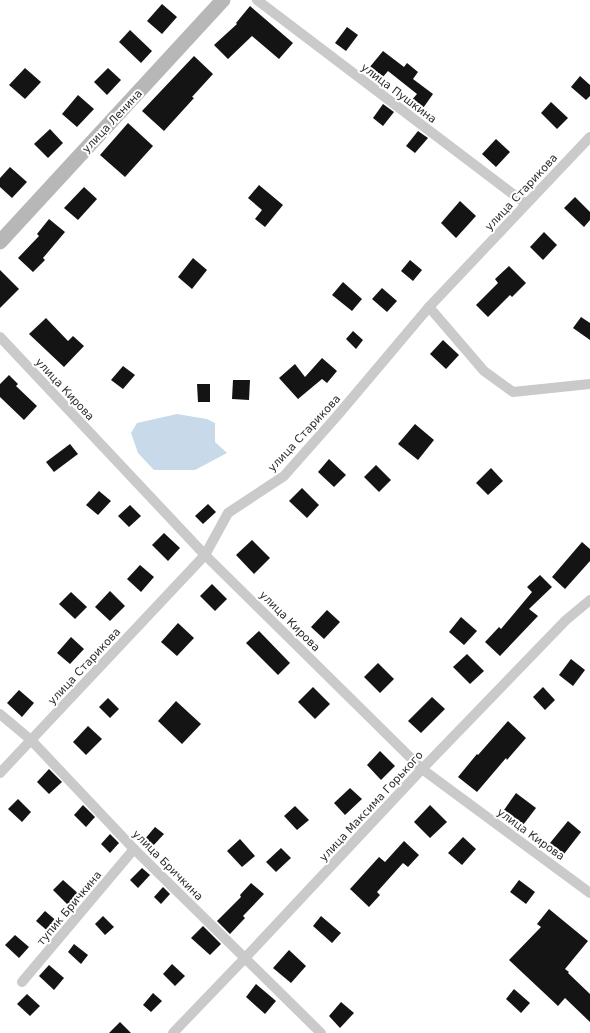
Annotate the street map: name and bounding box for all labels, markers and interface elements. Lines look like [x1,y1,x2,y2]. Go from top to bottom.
street label: улица Пушкина [358,61,439,126]
street label: улица Ленина [80,87,145,156]
street label: улица Старикова [483,151,560,233]
street label: улица Кирова [32,356,97,423]
street label: улица Старикова [266,392,343,474]
street label: улица Кирова [257,588,323,654]
street label: улица Старикова [46,625,123,707]
street label: улица Максима Горького [317,748,426,864]
street label: улица Кирова [494,806,567,863]
street label: улица Бричкина [130,827,206,903]
street label: тупик Бричкина [34,868,104,948]

